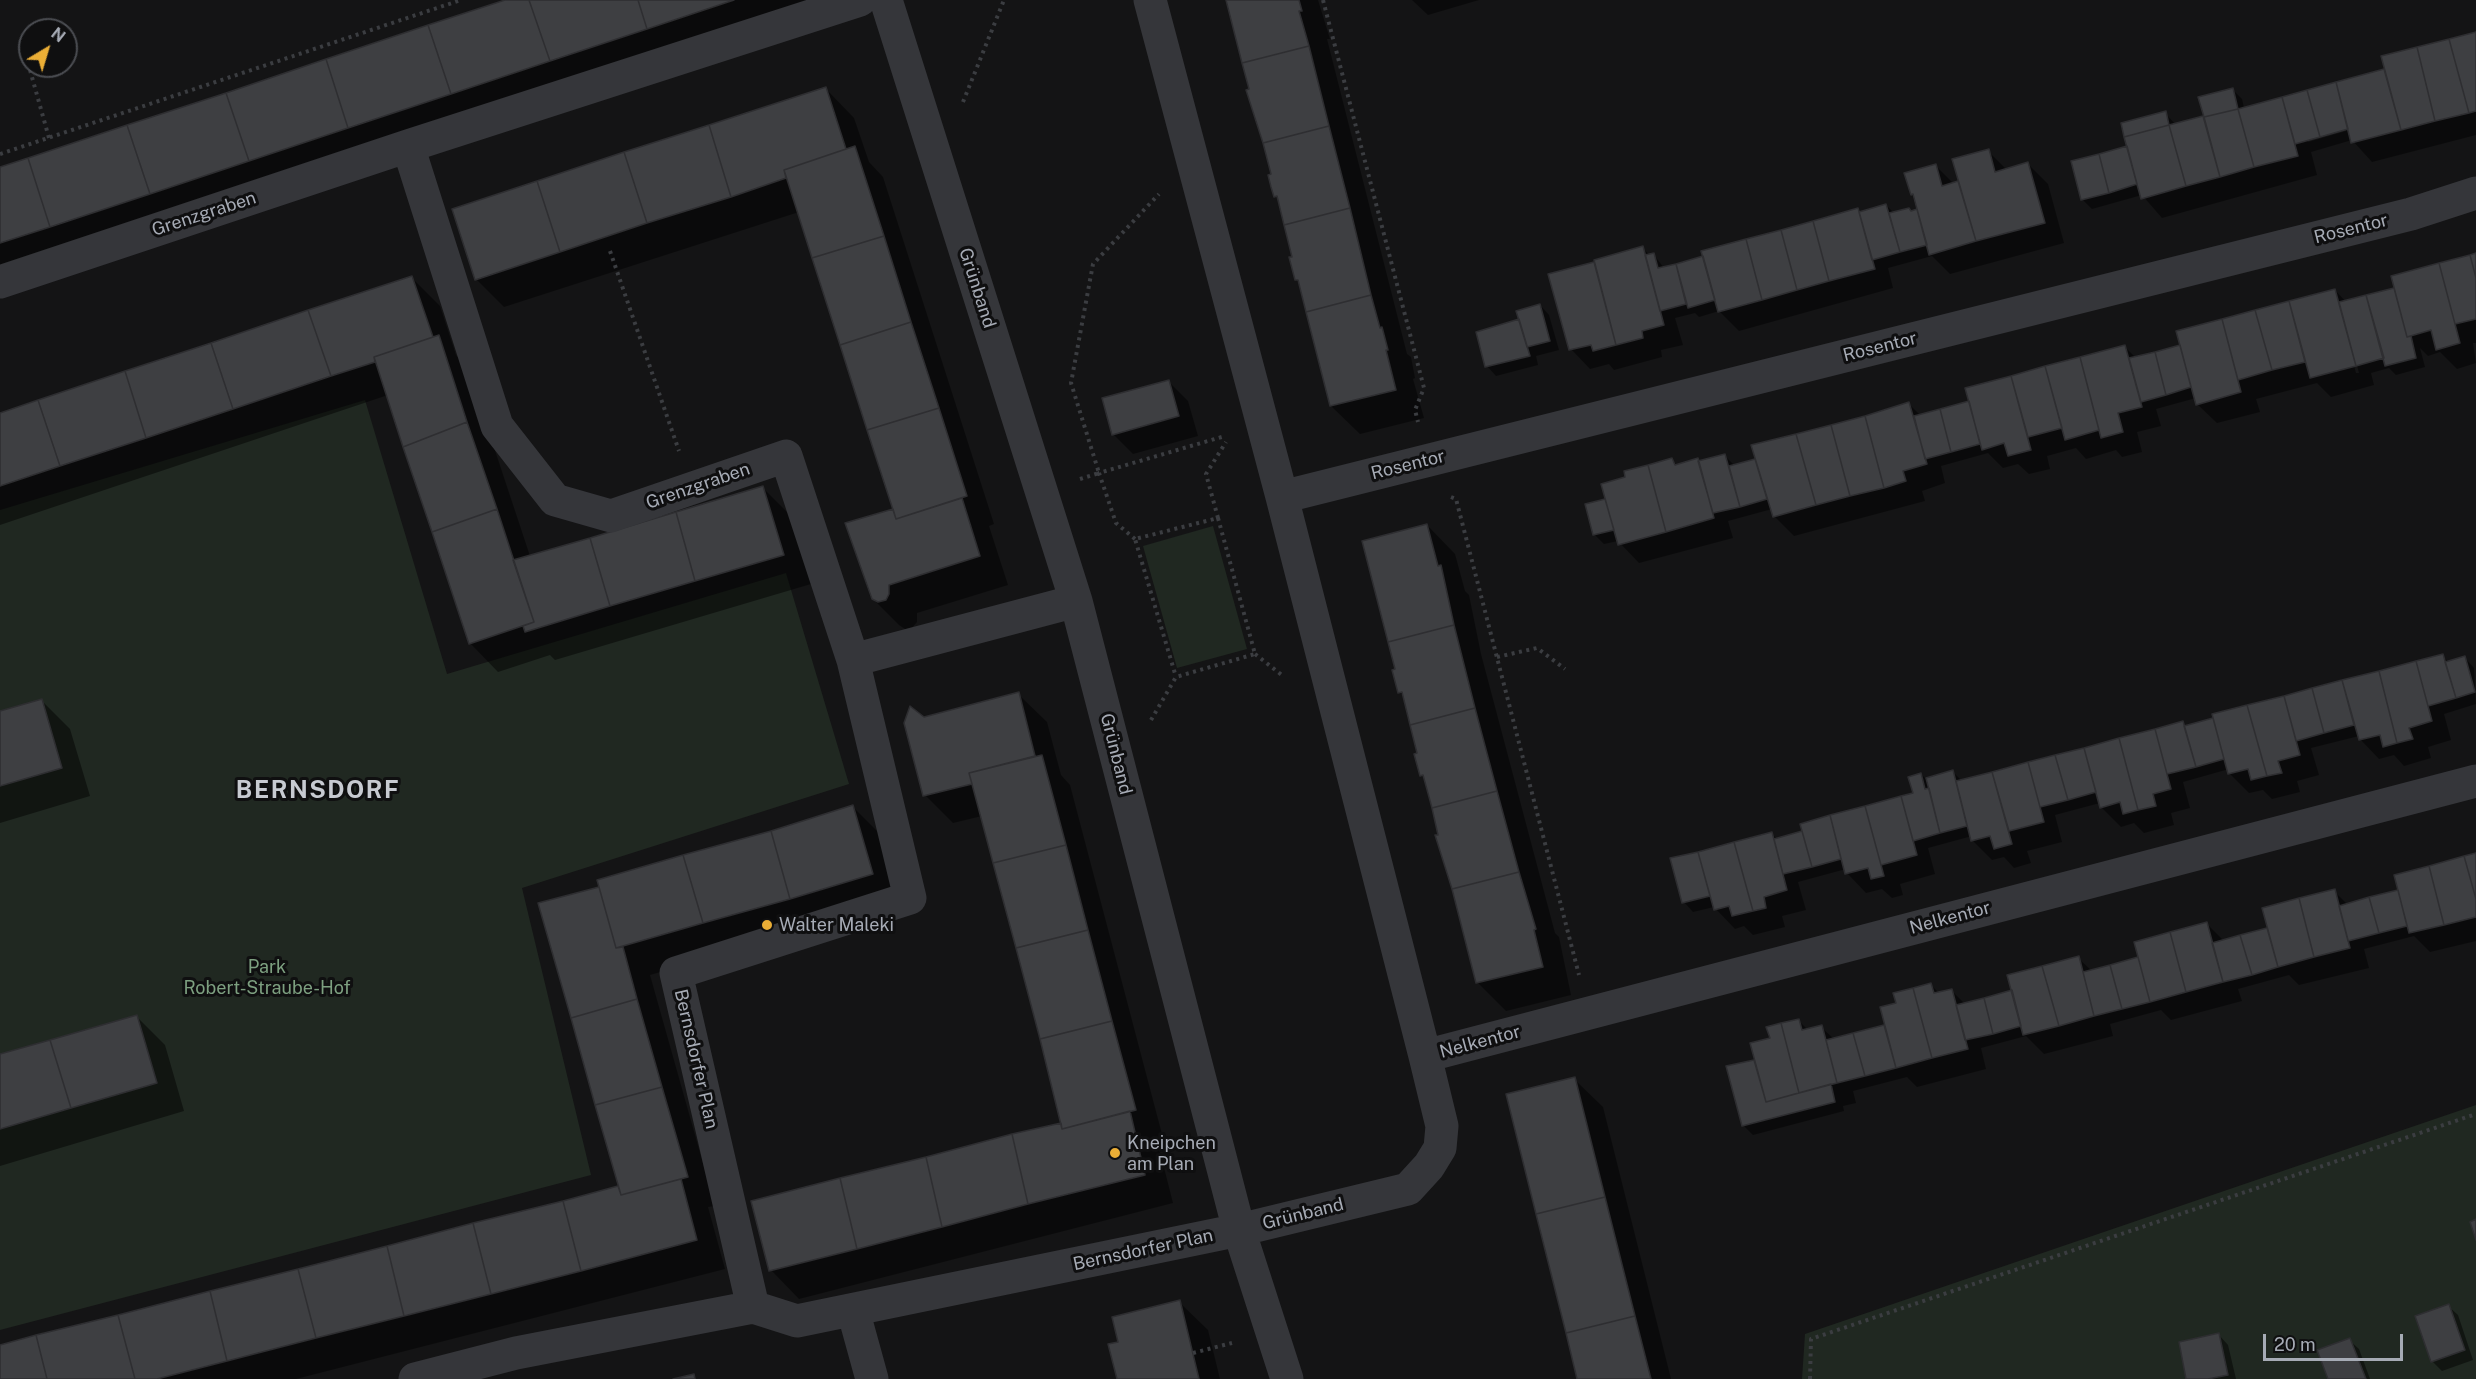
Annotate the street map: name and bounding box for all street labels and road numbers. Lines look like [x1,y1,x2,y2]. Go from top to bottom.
street label: Grenzgraben [149,187,259,241]
street label: Rosentor [2312,209,2390,249]
street label: Grünband [954,245,1000,331]
street label: Rosentor [1841,327,1919,367]
street label: Rosentor [1369,445,1447,485]
street label: Grenzgraben [643,458,753,514]
street label: Grünband [1095,711,1137,797]
street label: Nelkentor [1907,897,1993,939]
street label: Bernsdorfer Plan [669,987,723,1131]
street label: Nelkentor [1437,1021,1523,1063]
street label: Grünband [1260,1193,1346,1235]
street label: Bernsdorfer Plan [1071,1225,1215,1275]

